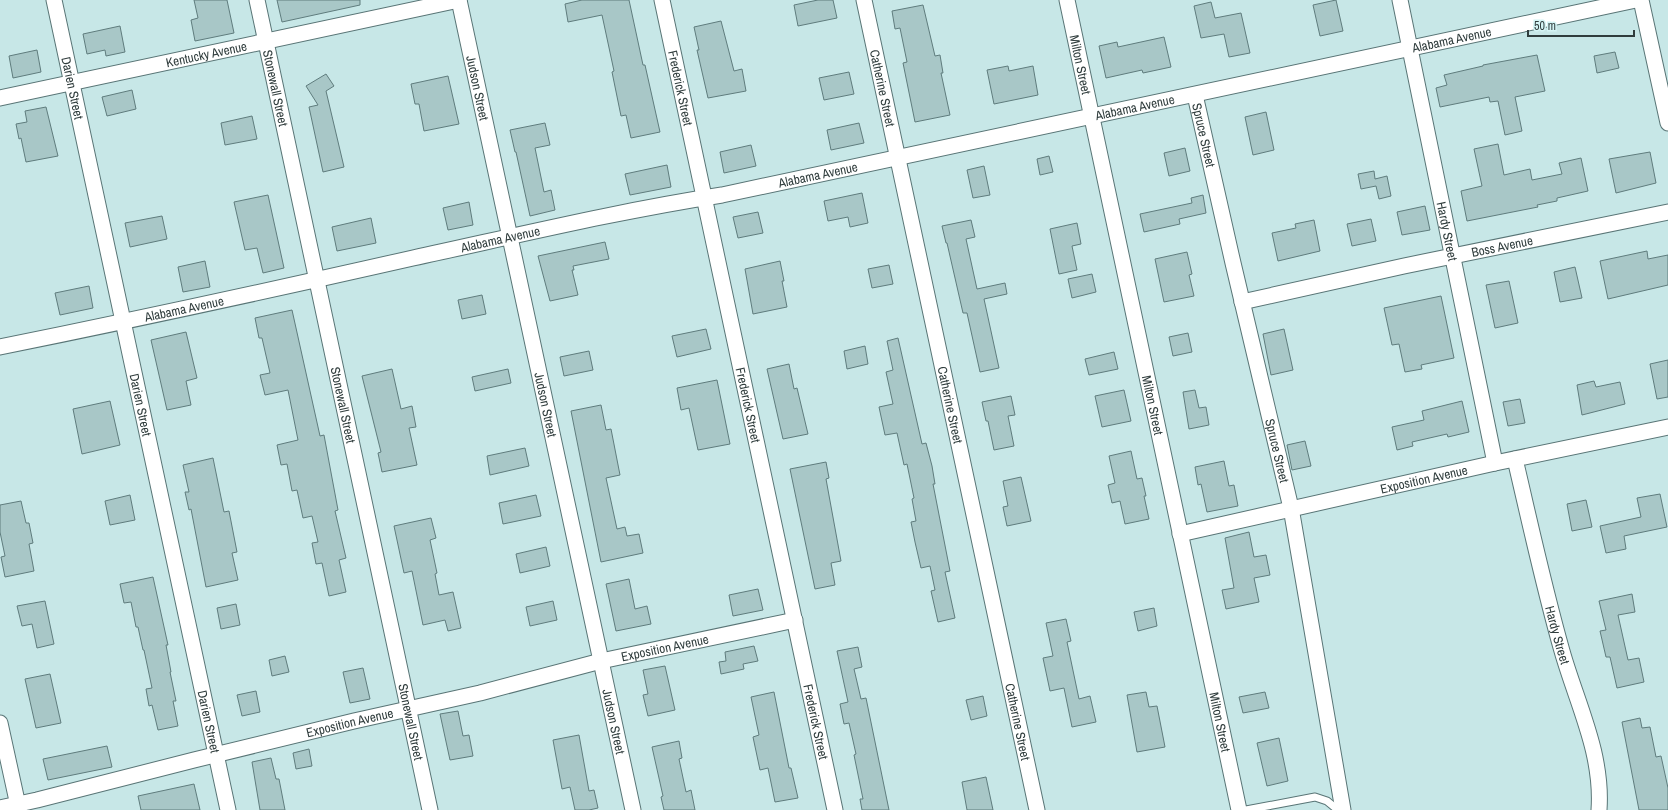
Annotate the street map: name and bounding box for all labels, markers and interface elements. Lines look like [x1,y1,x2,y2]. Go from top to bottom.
scale bar [1528,12,1634,38]
text: 50 m [1534,18,1556,34]
street label: Alabama Avenue [1410,23,1493,57]
street label: Milton Street [1066,33,1095,96]
street label: Kentucky Avenue [164,38,249,71]
street label: Stonewall Street [259,48,292,128]
street label: Catherine Street [866,48,899,128]
street label: Frederick Street [664,49,697,127]
street label: Judson Street [462,54,493,122]
street label: Darien Street [57,55,87,121]
street label: Alabama Avenue [1093,91,1176,124]
street label: Spruce Street [1188,101,1219,169]
street label: Alabama Avenue [776,158,859,192]
street label: Hardy Street [1433,200,1461,262]
street label: Alabama Avenue [458,222,542,257]
street label: Boss Avenue [1470,232,1534,261]
street label: Alabama Avenue [142,292,225,326]
street label: Stonewall Street [327,365,359,445]
street label: Catherine Street [933,365,966,445]
street label: Frederick Street [732,366,764,444]
street label: Judson Street [530,371,561,439]
street label: Darien Street [125,372,155,438]
street label: Milton Street [1138,374,1167,436]
street label: Spruce Street [1261,417,1293,484]
street label: Exposition Avenue [1379,461,1469,498]
street label: Hardy Street [1541,604,1573,666]
street label: Exposition Avenue [620,630,710,666]
street label: Stonewall Street [394,682,427,762]
street label: Catherine Street [1001,682,1034,762]
street label: Frederick Street [799,683,832,761]
street label: Judson Street [598,688,629,756]
street label: Darien Street [194,689,223,755]
street label: Milton Street [1205,691,1234,753]
street label: Exposition Avenue [304,705,395,741]

